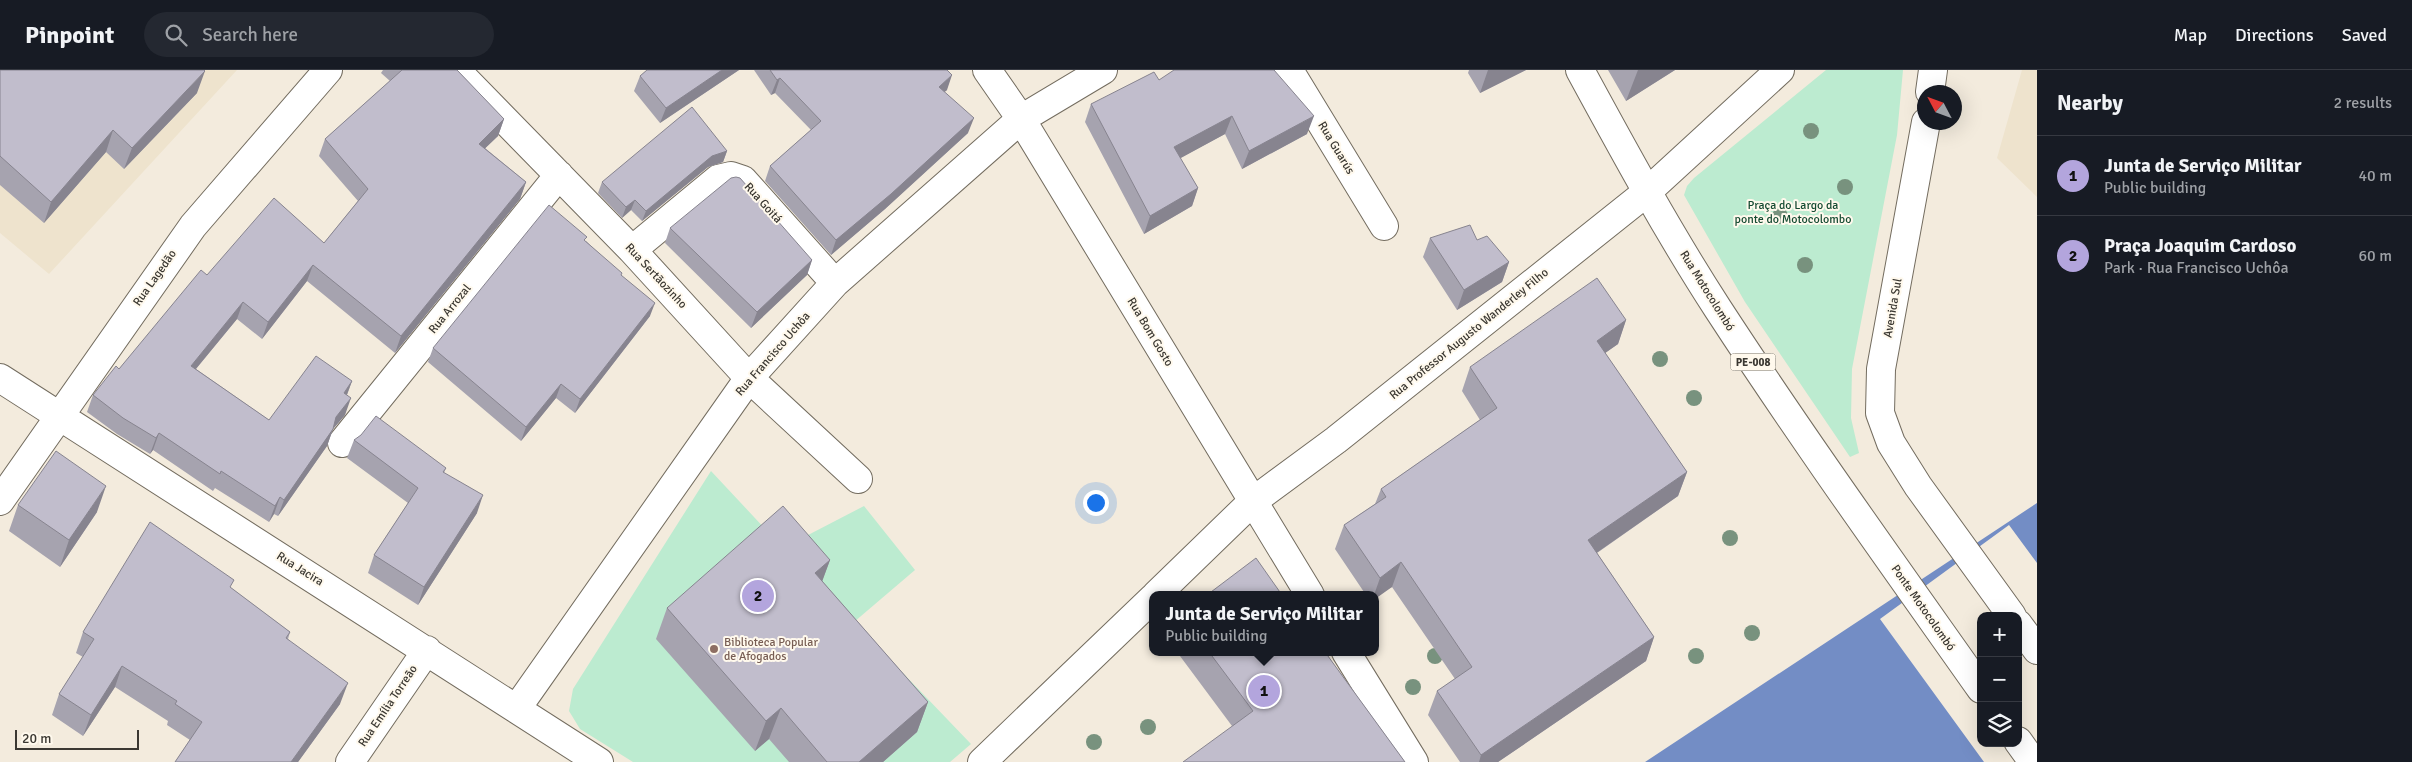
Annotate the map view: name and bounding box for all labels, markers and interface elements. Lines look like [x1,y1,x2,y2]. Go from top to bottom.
search box [144,12,494,57]
text: Pinpoint [25,20,114,50]
icon: search [162,21,190,49]
text: Search here [202,23,298,47]
text: Map [2174,24,2207,46]
text: Directions [2235,24,2314,46]
text: Saved [2342,24,2387,46]
north arrow [1917,85,1962,130]
text: Nearby [2057,90,2123,116]
text: 2 results [2333,93,2392,113]
street label: Rua Guarús [1314,119,1358,177]
text: Junta de Serviço Militar [2104,154,2301,178]
text: 1 [2069,166,2077,186]
text: 40 m [2358,166,2392,186]
text: Public building [2104,178,2206,198]
street label: Rua Goitá [741,180,785,226]
park label: Praça do Largo da ponte do Motocolombo [1735,198,1851,227]
text: Praça Joaquim Cardoso [2104,234,2296,258]
street label: Rua Sertãozinho [622,240,690,312]
text: 2 [2069,246,2077,266]
text: 60 m [2358,246,2392,266]
street label: Rua Lagedão [130,247,180,309]
street label: Rua Motocolombó [1676,248,1738,334]
text: Park · Rua Francisco Uchôa [2104,258,2289,278]
street label: Rua Professor Augusto Wanderley Filho [1386,265,1552,403]
street label: Avenida Sul [1880,277,1906,339]
street label: Rua Arrozal [426,281,475,337]
street label: Rua Bom Gosto [1124,295,1176,369]
street label: Rua Francisco Uchôa [732,309,814,399]
road number: PE-008 [1730,354,1776,370]
your location [1083,490,1109,516]
street label: Rua Jacira [274,549,326,589]
street label: Ponte Motocolombó [1888,562,1958,654]
pin: 2 [742,577,774,615]
popup [1149,591,1379,656]
text: Junta de Serviço Militar [1165,602,1363,626]
map controls [1977,612,2022,747]
button: + [1977,612,2022,657]
text: Public building [1165,626,1267,646]
place label: Biblioteca Popular de Afogados [724,635,818,664]
marker: Biblioteca Popular de Afogados [708,643,720,655]
button: − [1977,657,2022,702]
street label: Rua Emília Torreão [355,662,421,750]
pin: 1 [1248,672,1280,710]
button: layers [1977,702,2022,747]
scale bar [15,727,139,750]
text: 20 m [22,730,51,747]

